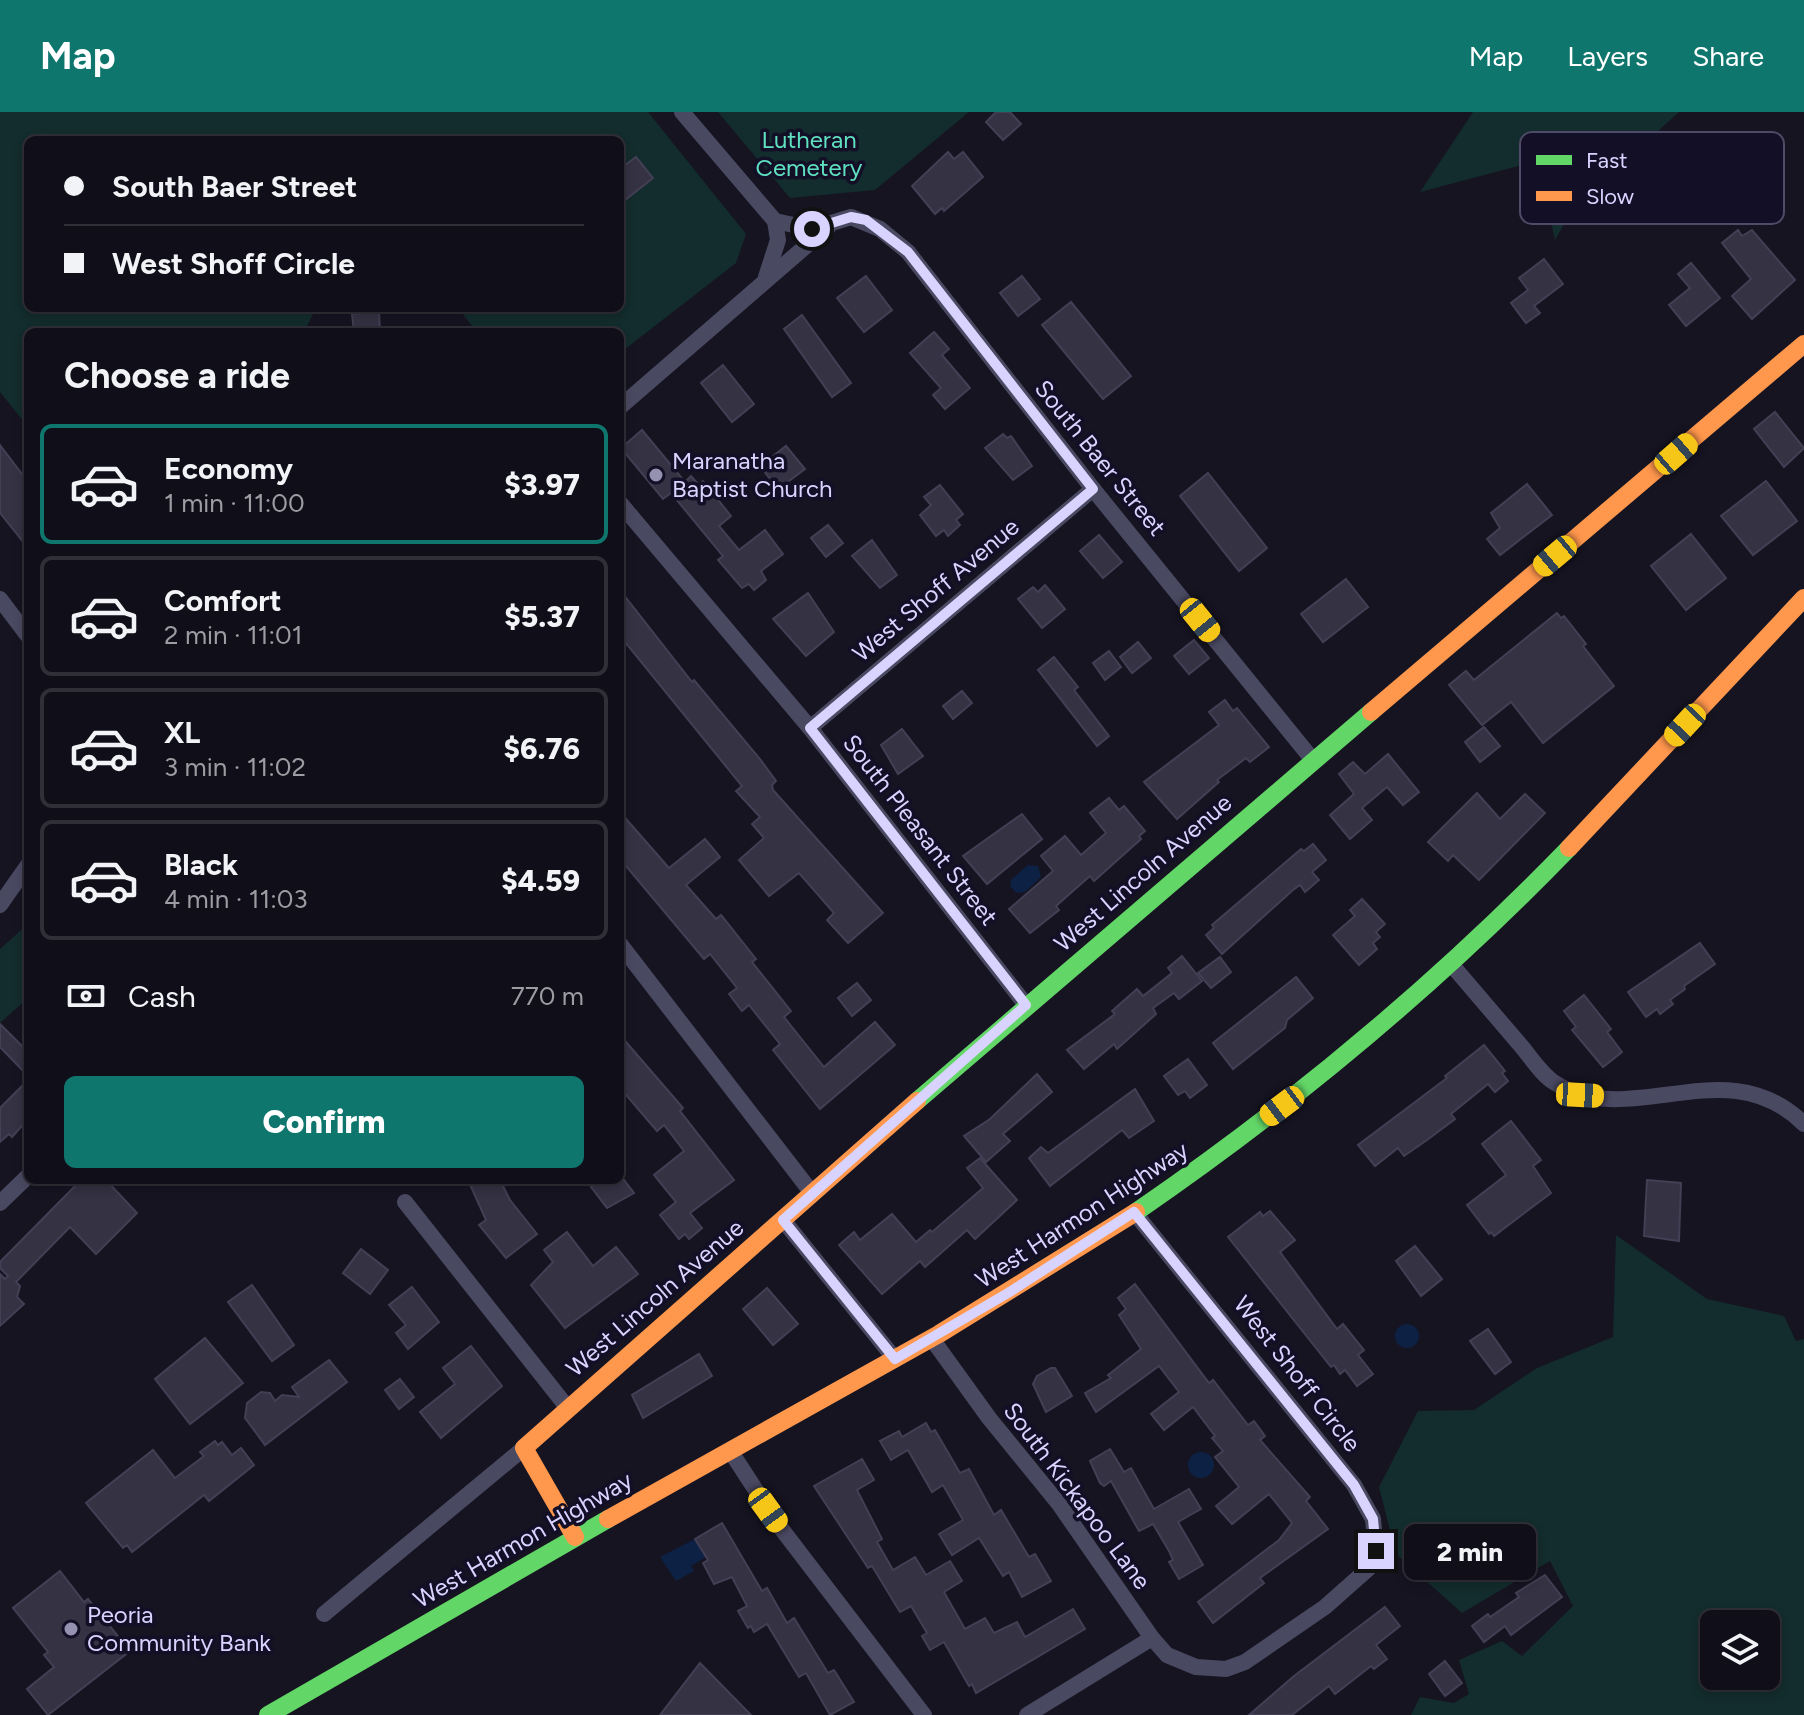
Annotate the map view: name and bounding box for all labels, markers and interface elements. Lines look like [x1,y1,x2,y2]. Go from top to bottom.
text: Map [40,33,116,79]
text: Map [1469,39,1523,73]
text: Layers [1567,39,1648,73]
text: Share [1692,39,1764,73]
park label: Lutheran Cemetery [756,125,863,182]
legend [1520,132,1784,224]
text: Fast [1586,147,1628,174]
text: South Baer Street [112,168,357,205]
text: Slow [1586,183,1635,210]
route start [794,211,830,247]
text: West Shoff Circle [112,245,355,282]
text: Choose a ride [64,354,290,397]
street label: South Baer Street [1029,374,1172,541]
car [1650,429,1702,479]
place label: Maranatha Baptist Church [672,446,833,503]
icon: car [68,448,140,520]
text: Economy [164,450,293,487]
text: $3.97 [504,466,580,503]
marker: Maranatha Baptist Church [647,466,665,484]
text: 1 min · 11:00 [164,487,305,519]
street label: West Shoff Avenue [847,512,1025,668]
car [1529,531,1581,581]
icon: car [68,580,140,652]
text: Comfort [164,582,282,619]
car [1176,594,1224,646]
text: $5.37 [504,598,580,635]
text: 2 min · 11:01 [164,619,303,651]
car [1660,699,1710,751]
icon: car [68,712,140,784]
text: XL [164,714,200,751]
street label: South Pleasant Street [837,729,1004,931]
text: $6.76 [503,730,580,767]
text: 3 min · 11:02 [164,751,306,783]
street label: West Lincoln Avenue [1048,788,1237,958]
icon: car [68,844,140,916]
text: Black [164,846,238,883]
text: $4.59 [501,862,580,899]
text: 4 min · 11:03 [164,883,308,915]
icon: cash [64,974,108,1018]
text: Cash [128,978,196,1015]
text: 770 m [511,980,584,1012]
button: Confirm [64,1076,584,1168]
car [1256,1082,1308,1130]
car [1555,1082,1605,1108]
street label: West Harmon Highway [970,1135,1194,1294]
street label: West Lincoln Avenue [560,1213,749,1383]
street label: West Shoff Circle [1228,1290,1367,1457]
street label: South Kickapoo Lane [998,1397,1157,1595]
street label: West Harmon Highway [408,1465,637,1614]
car [744,1484,792,1536]
callout: 2 min [1404,1523,1536,1579]
route end [1358,1533,1394,1569]
text: 2 min [1437,1536,1503,1568]
place label: Peoria Community Bank [87,1600,271,1657]
map controls [1700,1610,1780,1690]
button: layers [1700,1610,1780,1690]
marker: Peoria Community Bank [62,1620,80,1638]

